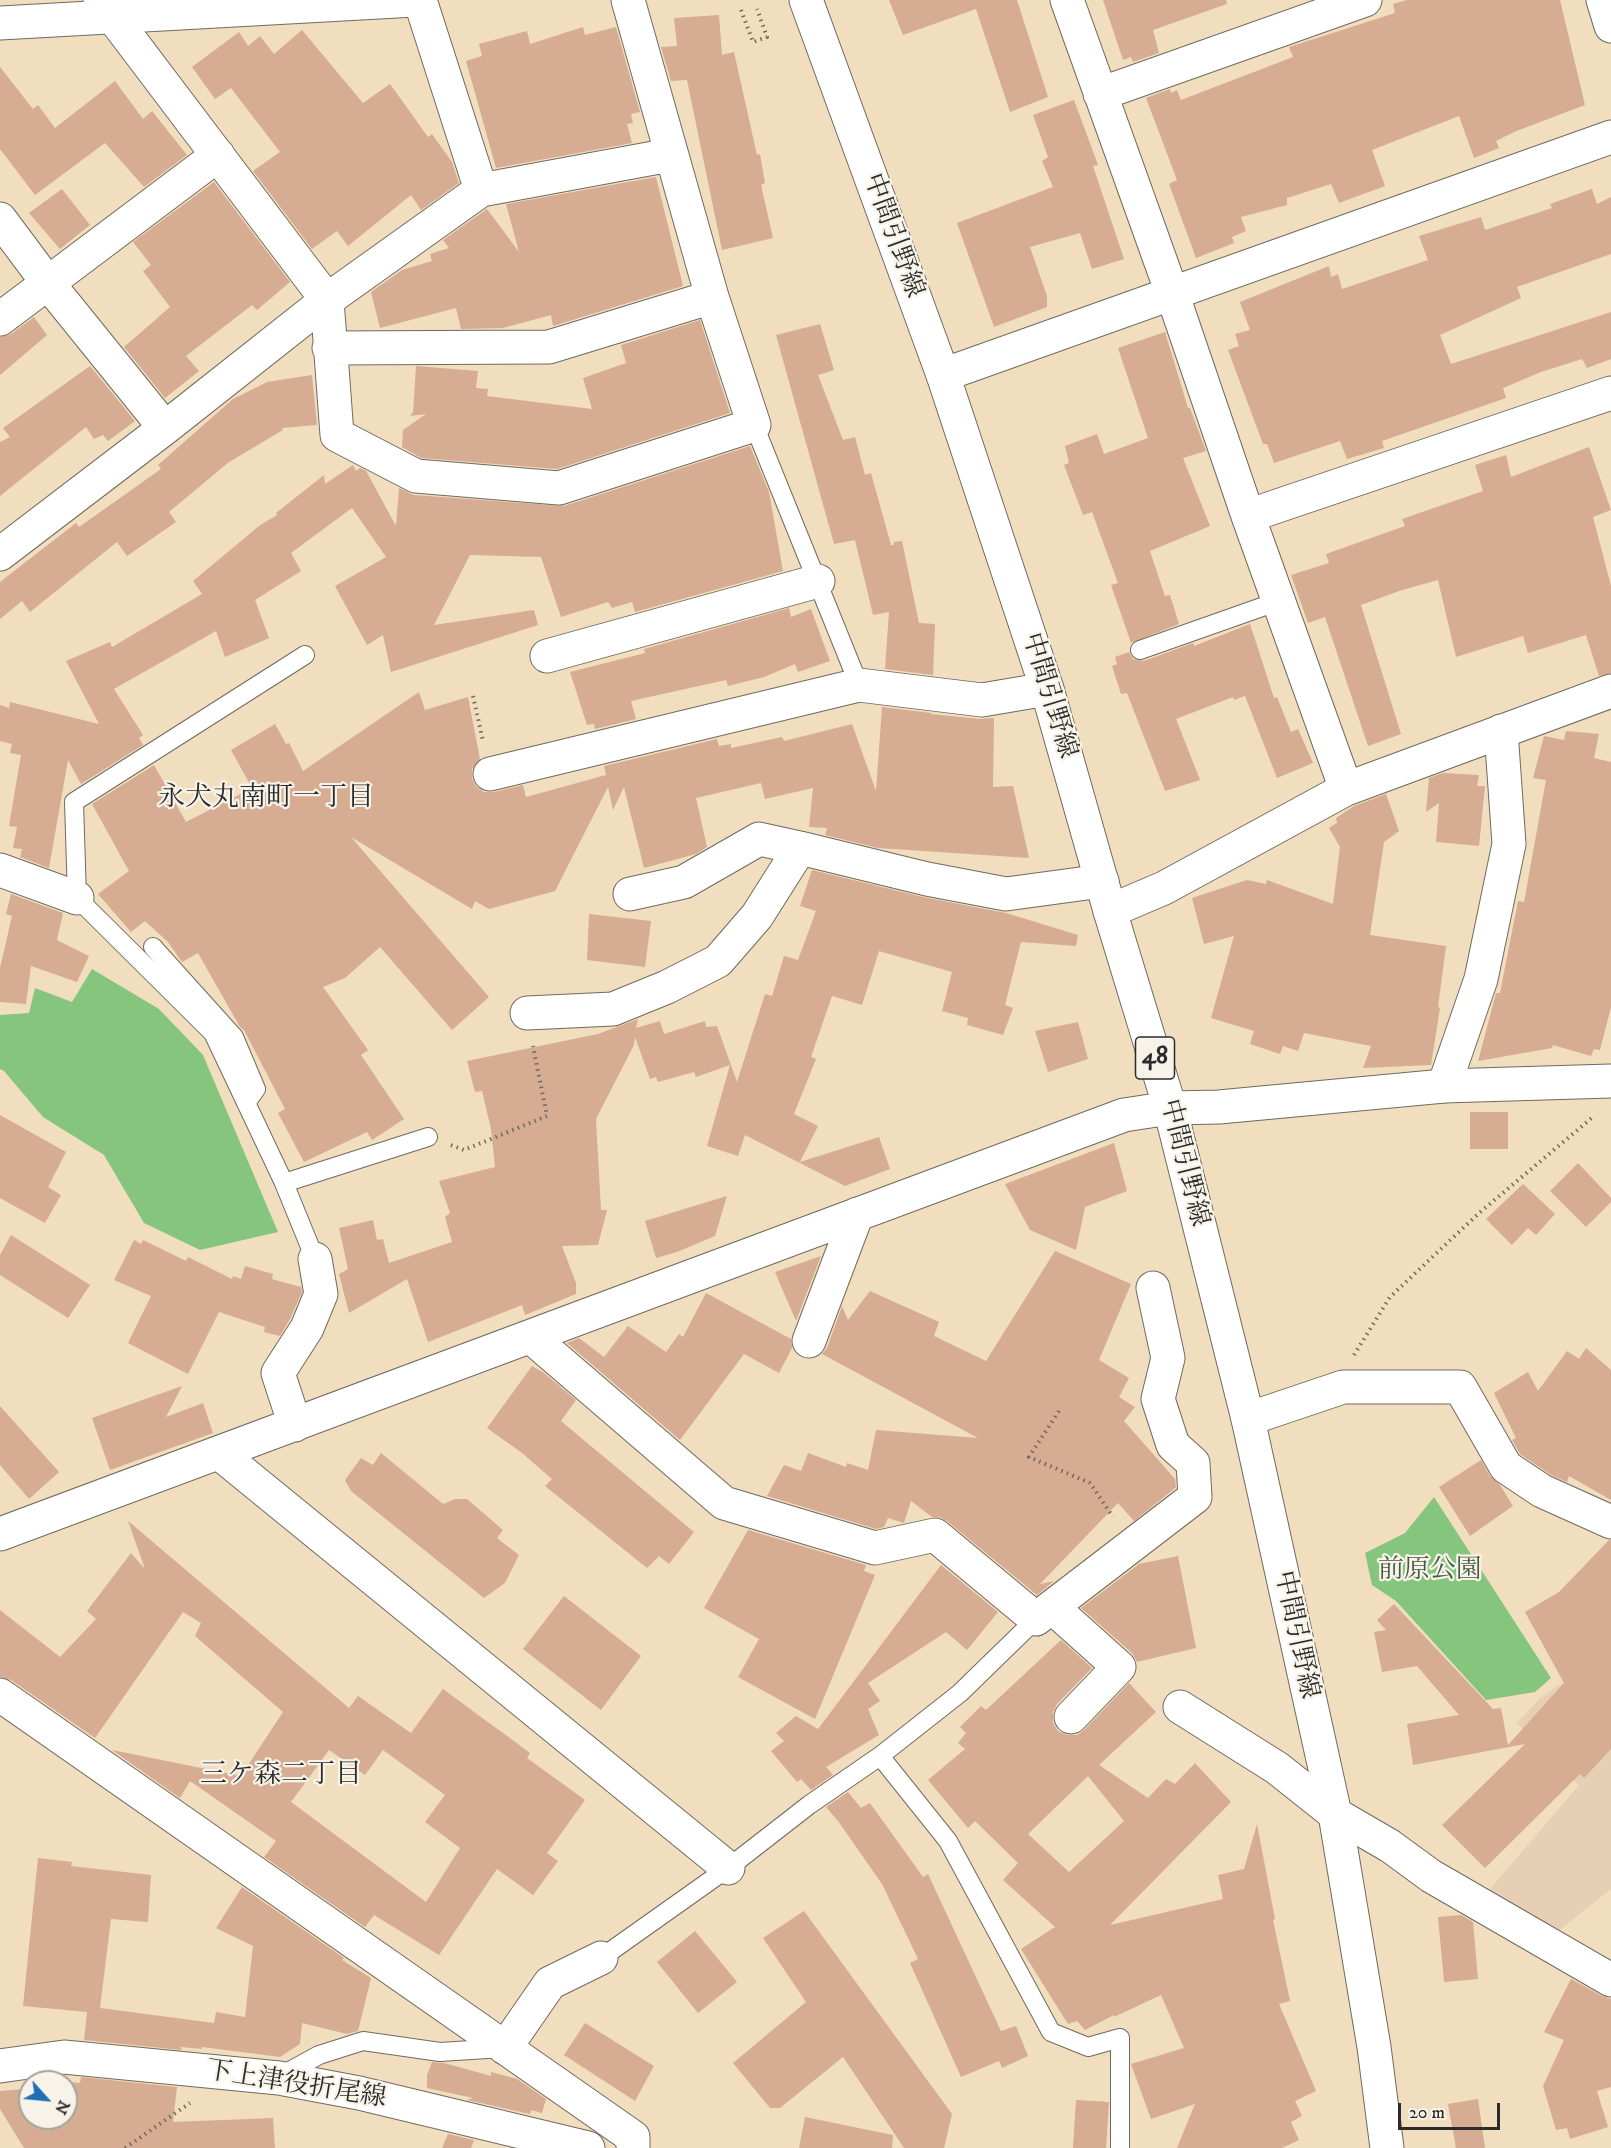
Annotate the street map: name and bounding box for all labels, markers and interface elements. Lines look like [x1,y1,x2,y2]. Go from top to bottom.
street label: 中間引野線 [855,170,929,302]
street label: 中間引野線 [1014,629,1082,763]
district label: 永犬丸南町一丁目 [158,783,374,815]
road number: 48 [1136,1037,1174,1079]
street label: 中間引野線 [1152,1096,1214,1230]
park label: 前原公園 [1378,1556,1482,1588]
street label: 中間引野線 [1266,1568,1324,1702]
district label: 三ケ森二丁目 [200,1760,362,1792]
street label: 下上津役折尾線 [204,2056,388,2116]
north arrow [18,2070,78,2130]
scale bar [1401,2091,1503,2129]
text: N [50,2097,74,2118]
text: 20 m [1409,2102,1445,2124]

